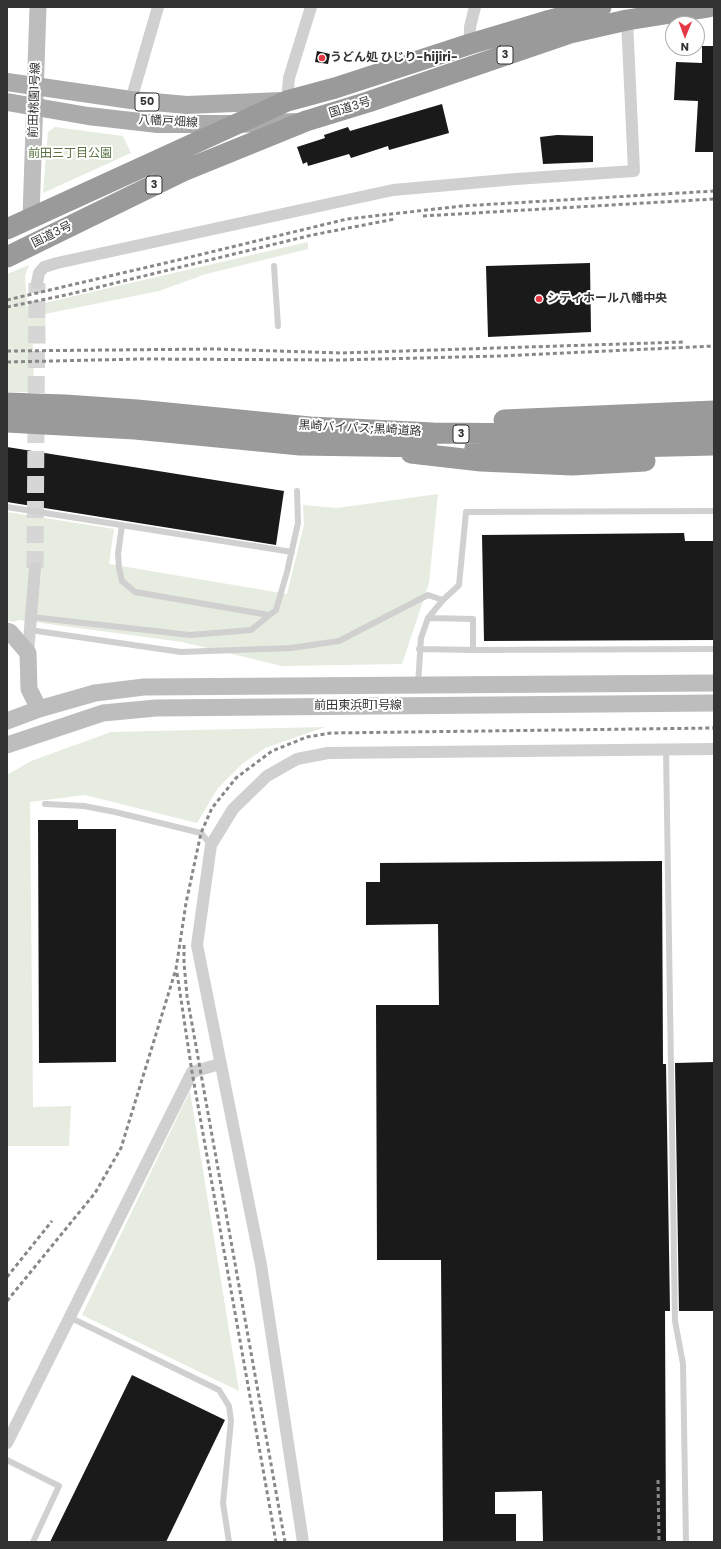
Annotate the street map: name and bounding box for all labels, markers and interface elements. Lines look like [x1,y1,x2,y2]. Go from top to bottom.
north arrow [665,16,705,56]
text: N [681,39,689,55]
road number: 3 [497,46,513,64]
place label: うどん処 ひじり-hijiri- [330,51,458,65]
marker: うどん処 ひじり-hijiri- [317,53,327,63]
street label: 前田桃園1号線 [26,62,44,138]
road number: 50 [135,93,159,111]
street label: 国道3号 [327,95,373,121]
street label: 八幡戸畑線 [138,113,198,131]
park label: 前田三丁目公園 [28,147,112,161]
road number: 3 [146,176,162,194]
street label: 国道3号 [29,219,75,251]
place label: シティホール八幡中央 [547,292,667,306]
marker: シティホール八幡中央 [534,294,544,304]
street label: 黒崎バイパス;黒崎道路 [298,419,422,439]
road number: 3 [453,425,469,443]
street label: 前田東浜町1号線 [314,699,402,713]

